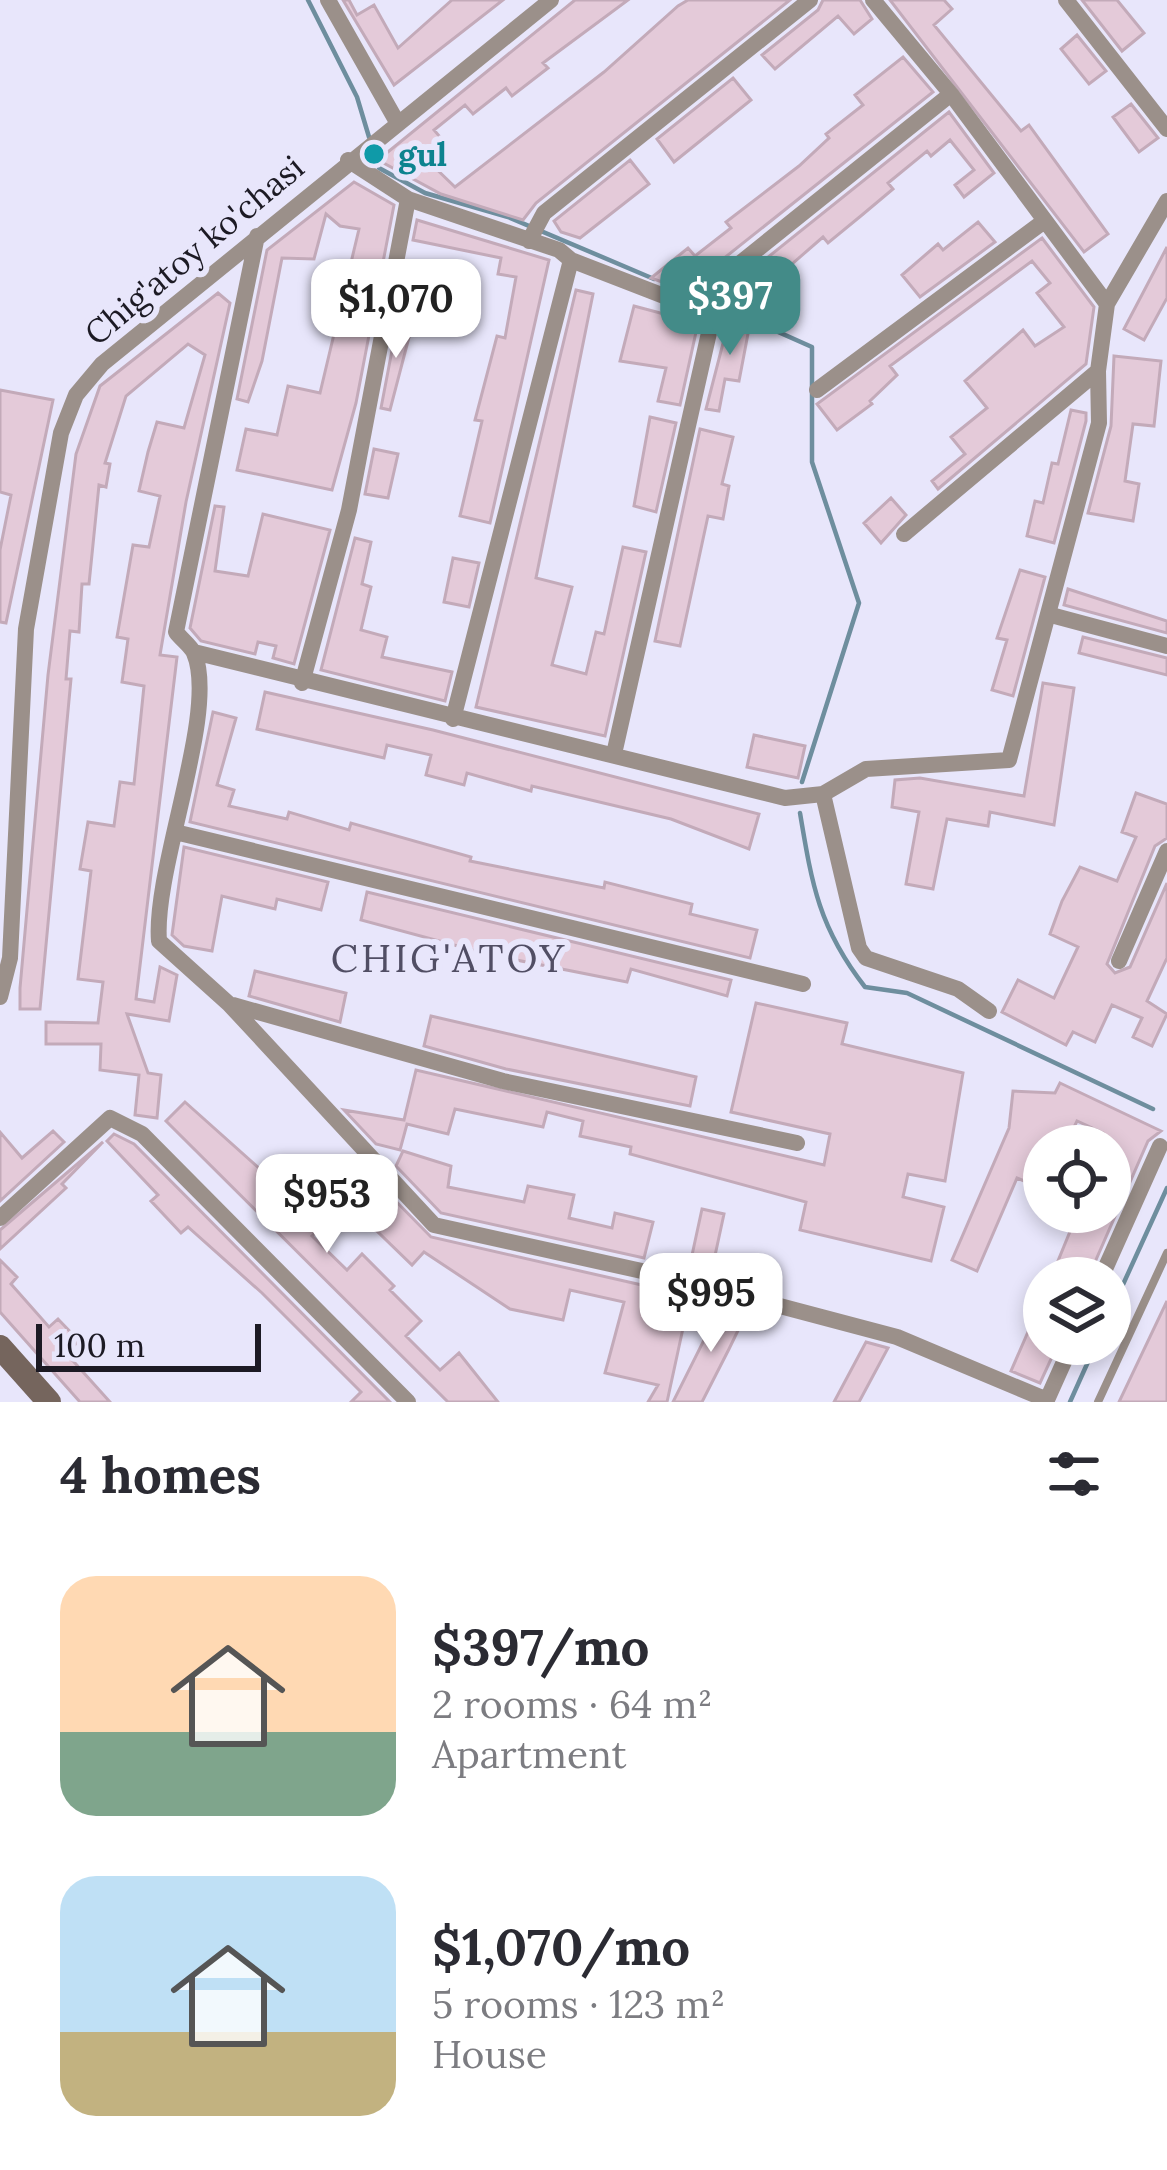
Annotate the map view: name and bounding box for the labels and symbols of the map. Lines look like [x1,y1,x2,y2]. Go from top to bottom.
place label: gul [398,133,447,175]
marker: gul [361,141,387,167]
street label: Chig'atoy ko'chasi [76,146,312,354]
pin: $397 [659,256,801,358]
pin: $1,070 [298,259,494,361]
district label: CHIG'ATOY [331,933,567,983]
pin: $953 [256,1154,398,1256]
pin: $995 [640,1253,782,1355]
scale bar [36,1318,261,1371]

